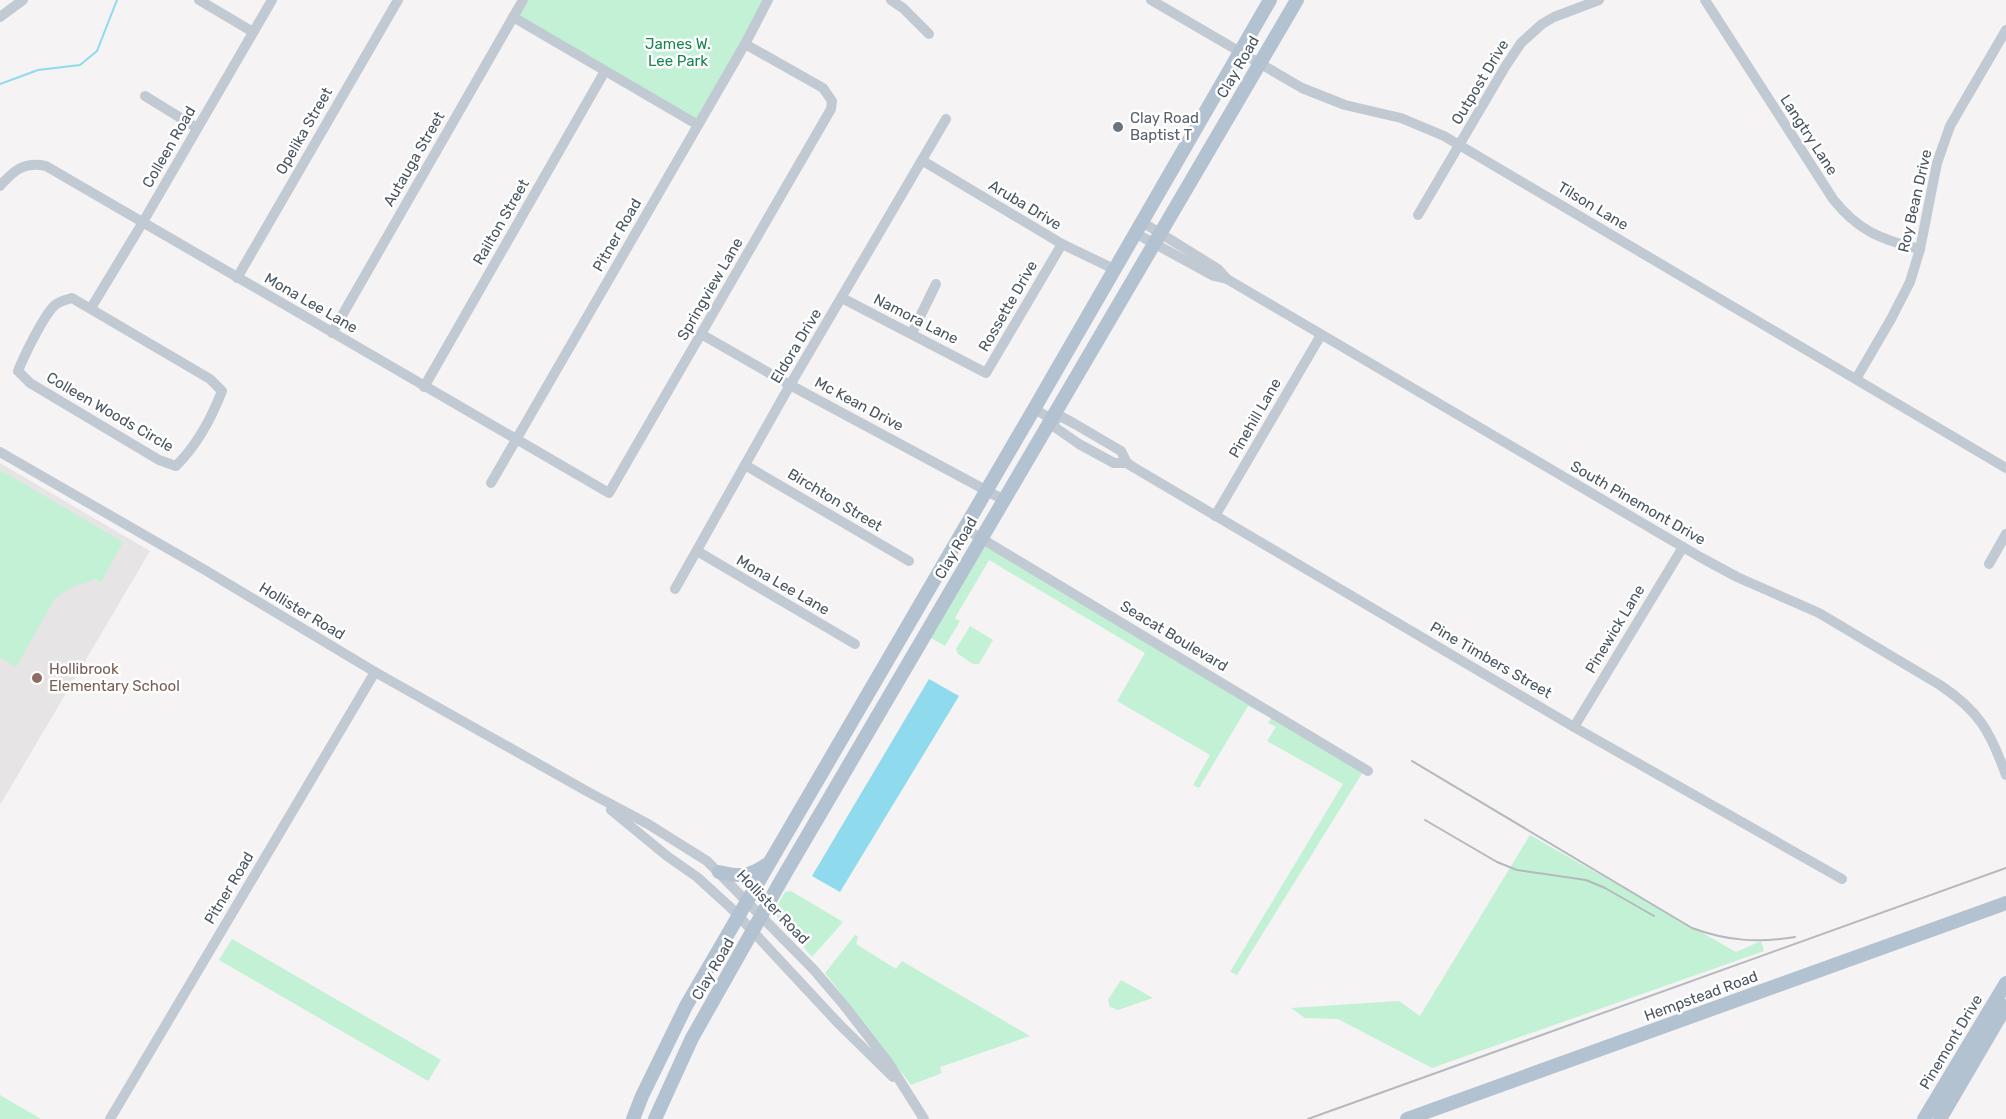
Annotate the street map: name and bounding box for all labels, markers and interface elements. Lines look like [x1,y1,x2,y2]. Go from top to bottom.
street label: Clay Road [1213,33,1263,101]
park label: James W. Lee Park [645,35,711,70]
street label: Outpost Drive [1448,36,1512,128]
street label: Opelika Street [272,84,336,178]
street label: Langtry Lane [1776,91,1842,179]
street label: Colleen Road [138,103,200,191]
street label: Autauga Street [380,108,448,210]
place label: Clay Road Baptist T [1130,109,1199,144]
marker: Clay Road Baptist T [1111,120,1125,134]
street label: Roy Bean Drive [1894,148,1936,254]
street label: Railton Street [469,176,533,268]
street label: Aruba Drive [985,176,1065,234]
street label: Tilson Lane [1554,178,1632,234]
street label: Pitner Road [589,195,645,275]
street label: Springview Lane [673,235,747,343]
street label: Rossette Drive [975,257,1041,355]
street label: Mona Lee Lane [261,269,361,337]
street label: Namora Lane [871,290,961,348]
street label: Eldora Drive [767,305,825,387]
street label: Colleen Woods Circle [43,368,177,456]
street label: Mc Kean Drive [812,373,906,435]
street label: Pinehill Lane [1225,375,1285,461]
street label: South Pinemont Drive [1567,457,1709,549]
street label: Birchton Street [784,465,886,535]
street label: Clay Road [931,514,981,582]
street label: Mona Lee Lane [733,551,833,619]
street label: Hollister Road [256,578,348,644]
street label: Pinewick Lane [1582,582,1648,676]
street label: Seacat Boulevard [1117,597,1231,675]
street label: Pine Timbers Street [1427,618,1555,702]
place label: Hollibrook Elementary School [49,660,180,695]
marker: Hollibrook Elementary School [30,671,44,685]
street label: Pitner Road [200,849,258,927]
street label: Hollister Road [733,866,813,948]
street label: Clay Road [688,935,738,1003]
street label: Hempstead Road [1642,967,1760,1025]
street label: Pinemont Drive [1916,991,1986,1093]

